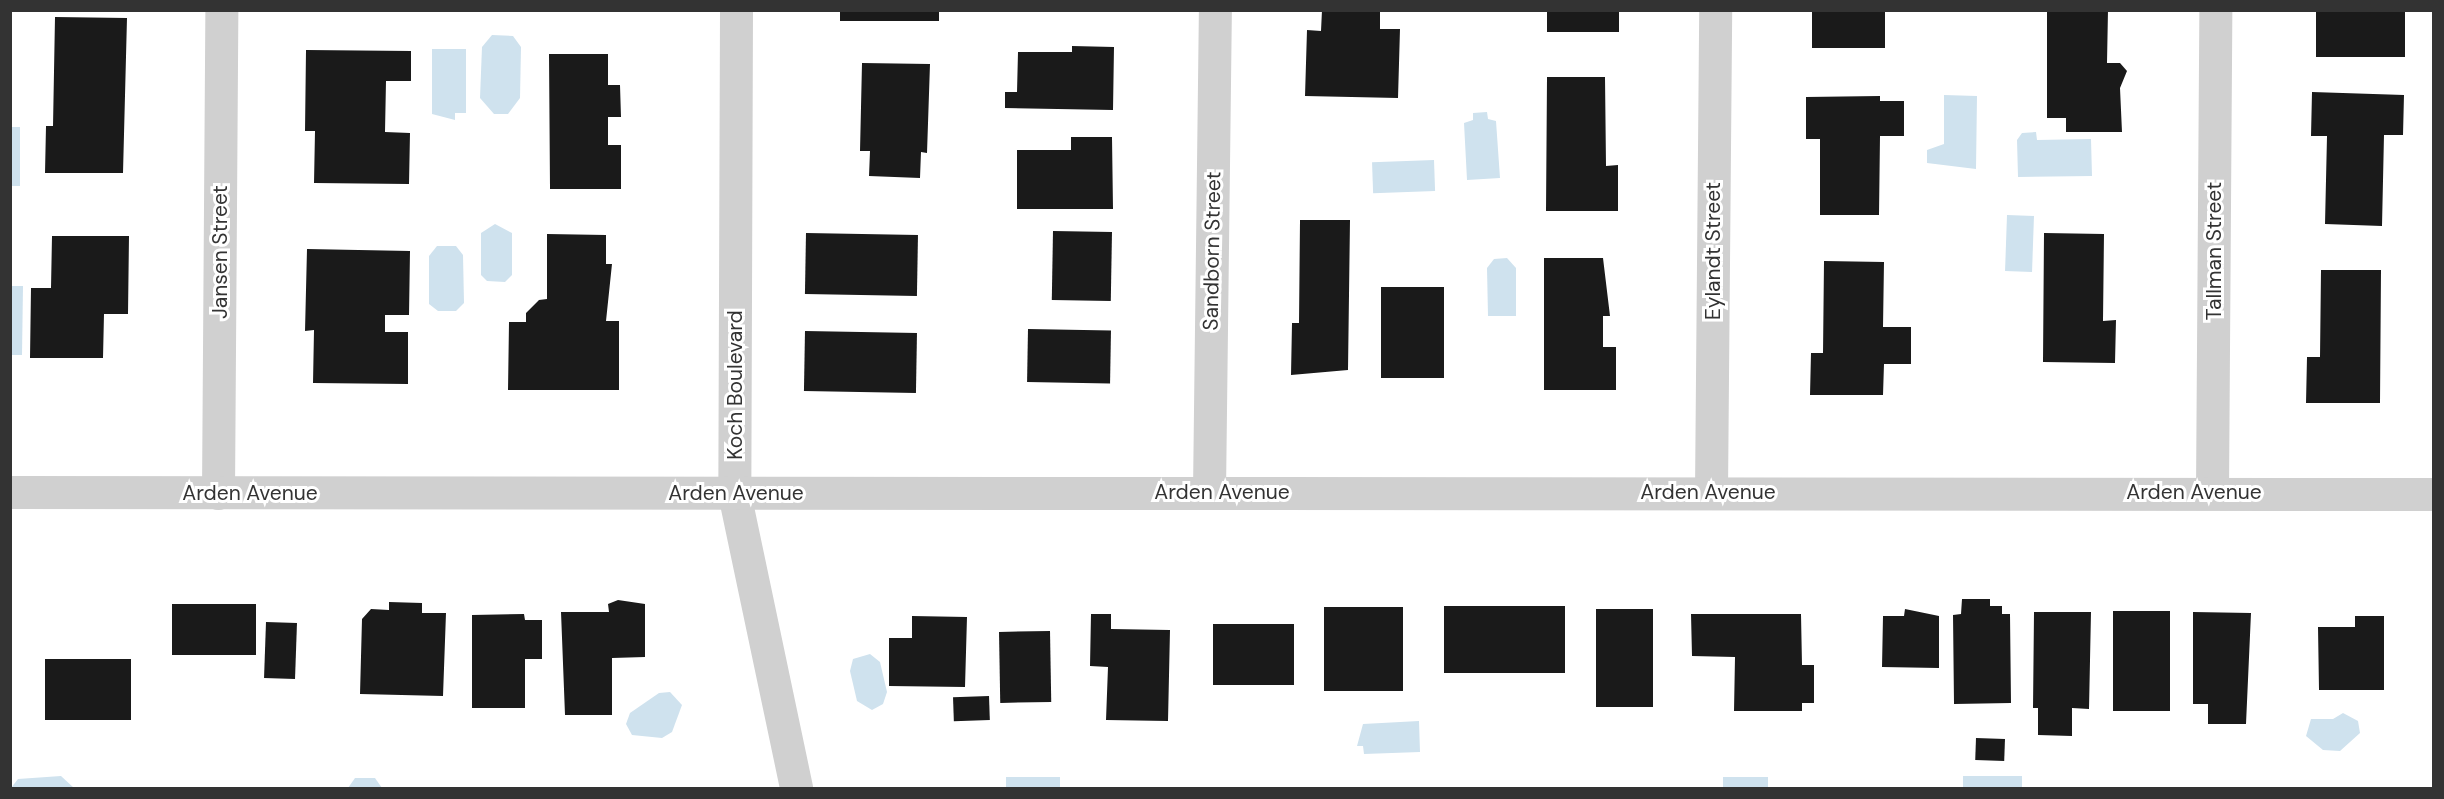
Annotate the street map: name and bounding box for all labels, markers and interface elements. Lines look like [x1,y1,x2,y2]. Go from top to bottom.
street label: Sandborn Street [1198,171,1226,331]
street label: Eylandt Street [1700,182,1726,320]
street label: Tallman Street [2201,182,2227,320]
street label: Jansen Street [207,185,233,319]
street label: Koch Boulevard [722,310,748,460]
street label: Arden Avenue [1154,479,1290,505]
street label: Arden Avenue [1640,479,1776,505]
street label: Arden Avenue [2126,479,2262,505]
street label: Arden Avenue [182,480,318,506]
street label: Arden Avenue [668,480,804,506]

